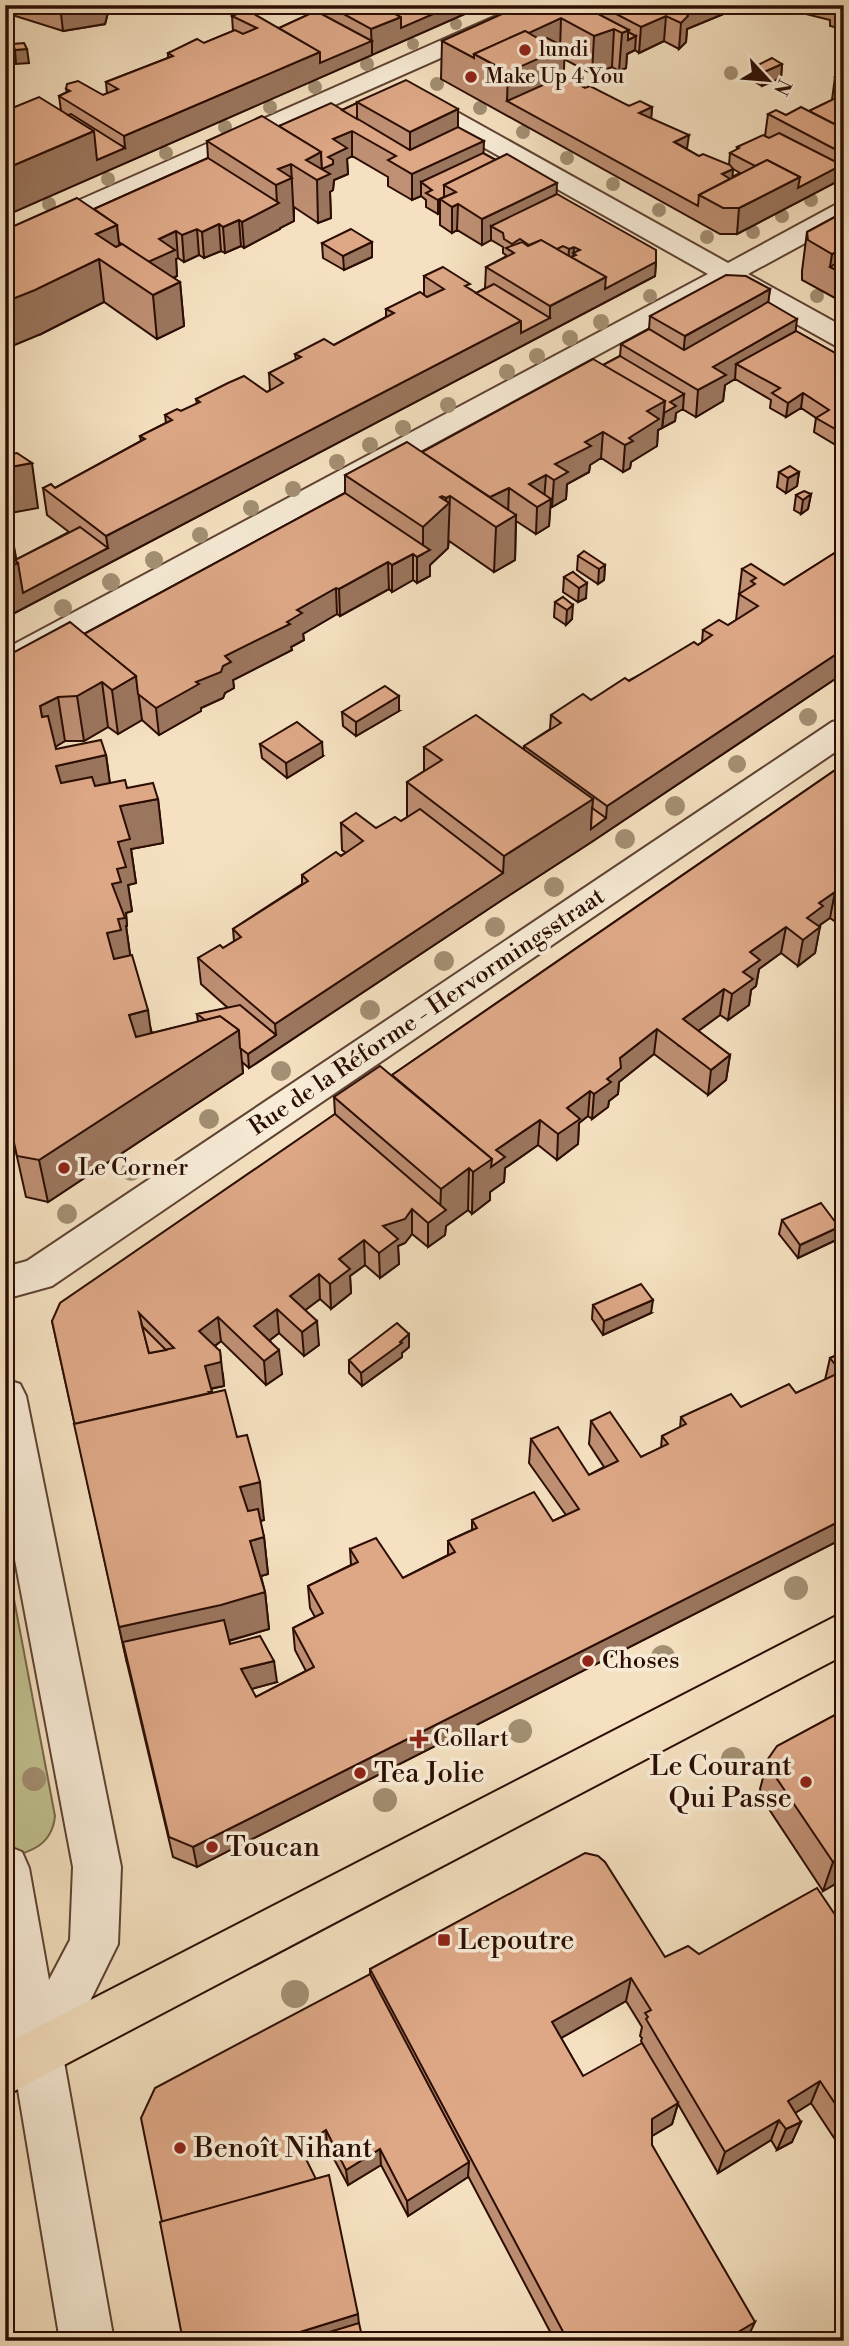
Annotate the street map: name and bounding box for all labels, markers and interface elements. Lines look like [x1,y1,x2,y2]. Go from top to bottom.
place label: lundi [539,37,589,63]
marker: lundi [517,42,533,58]
north arrow [734,46,804,116]
place label: Make Up 4 You [485,64,624,90]
marker: Make Up 4 You [463,69,479,85]
text: N [768,75,796,99]
street label: Rue de la Réforme - Hervormingsstraat [243,881,611,1143]
place label: Le Corner [78,1153,188,1183]
marker: Le Corner [56,1160,72,1176]
place label: Choses [602,1646,679,1676]
marker: Choses [580,1653,596,1669]
place label: Collart [433,1724,509,1754]
marker: Collart [411,1731,427,1747]
place label: Le Courant Qui Passe [650,1749,792,1816]
place label: Tea Jolie [374,1756,485,1791]
marker: Tea Jolie [352,1765,368,1781]
marker: Le Courant Qui Passe [798,1774,814,1790]
place label: Toucan [226,1830,320,1865]
marker: Toucan [204,1839,220,1855]
place label: Lepoutre [458,1923,574,1958]
marker: Lepoutre [436,1932,452,1948]
place label: Benoît Nihant [193,2131,372,2166]
marker: Benoît Nihant [172,2140,188,2156]

